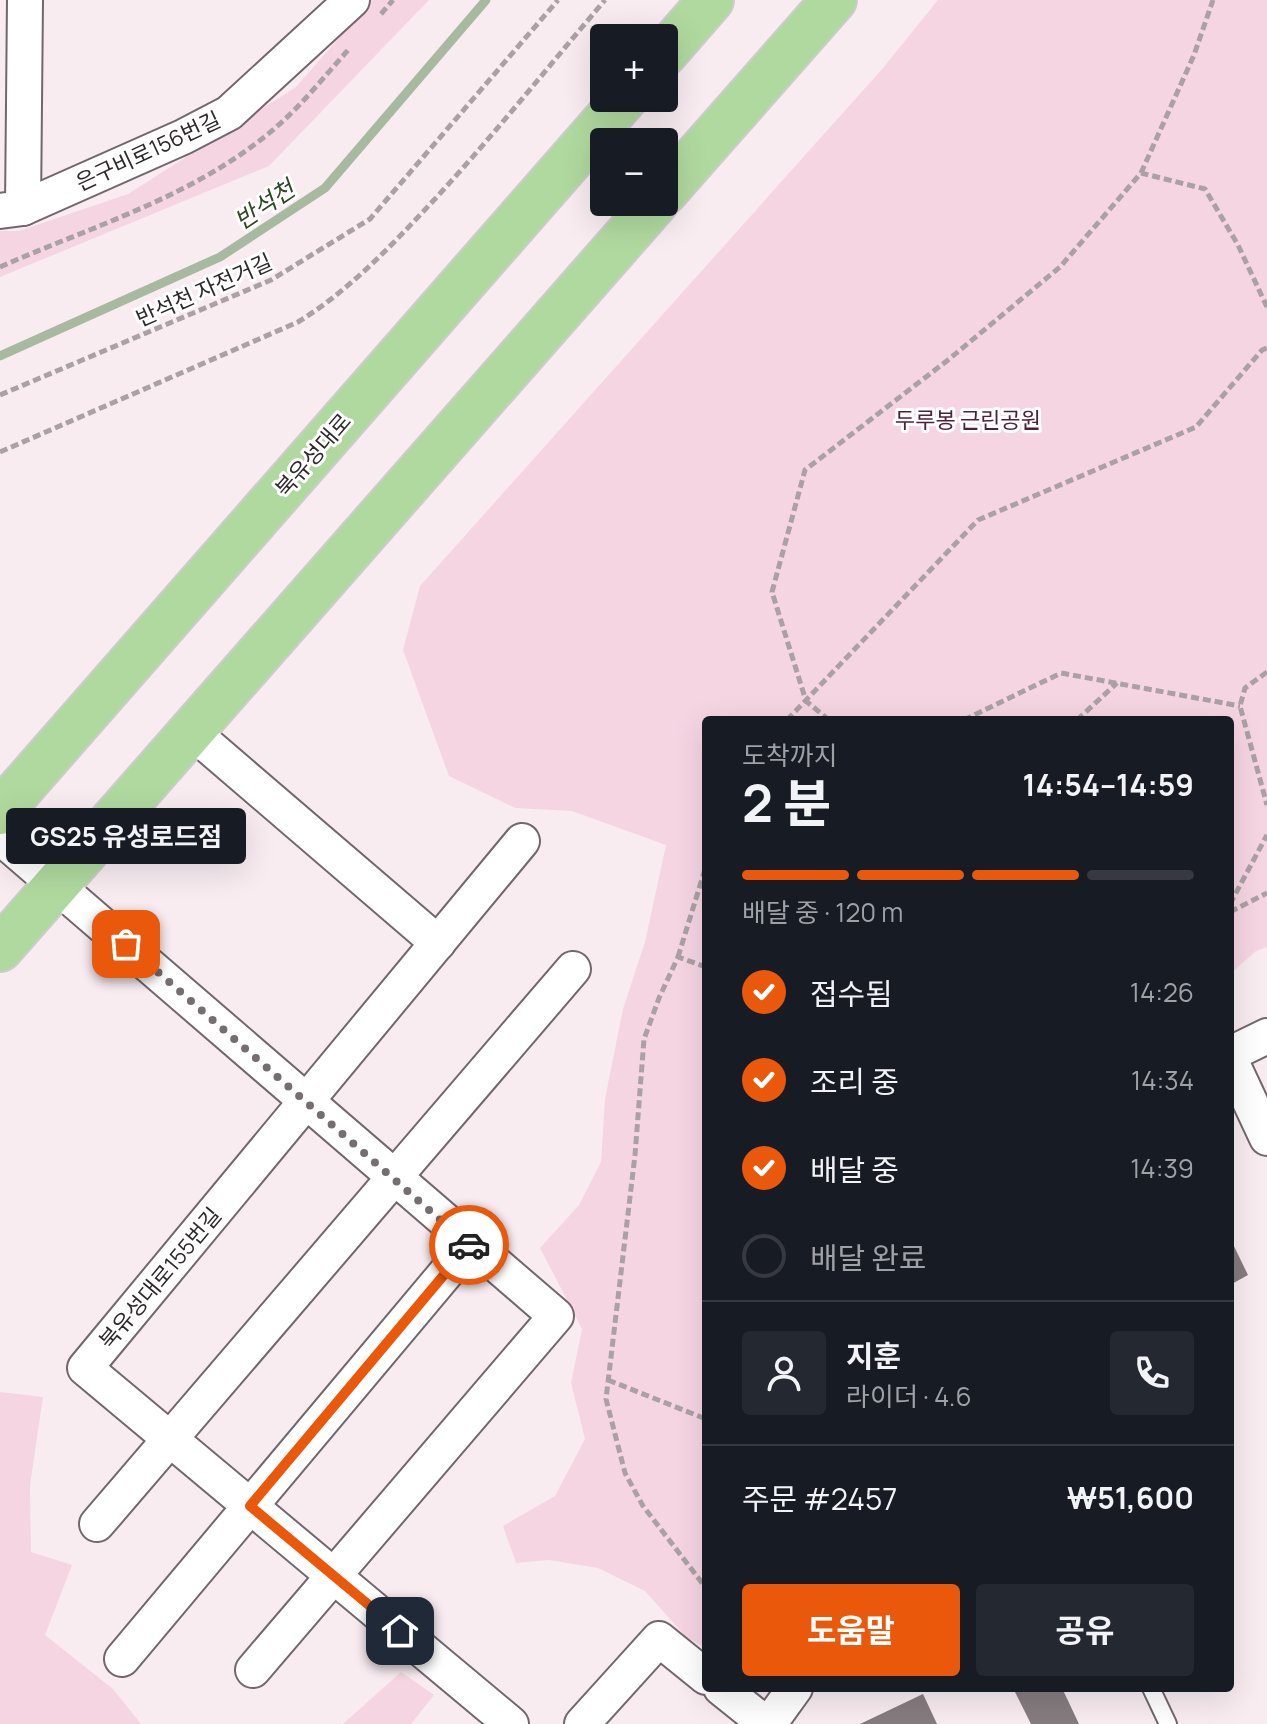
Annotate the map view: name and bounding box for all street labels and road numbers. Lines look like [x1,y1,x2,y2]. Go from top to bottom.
street label: 은구비로156번길 [71,104,225,198]
street label: 반석천 자전거길 [131,247,277,333]
street label: 북유성대로 [268,407,358,503]
street label: 북유성대로155번길 [92,1201,228,1355]

